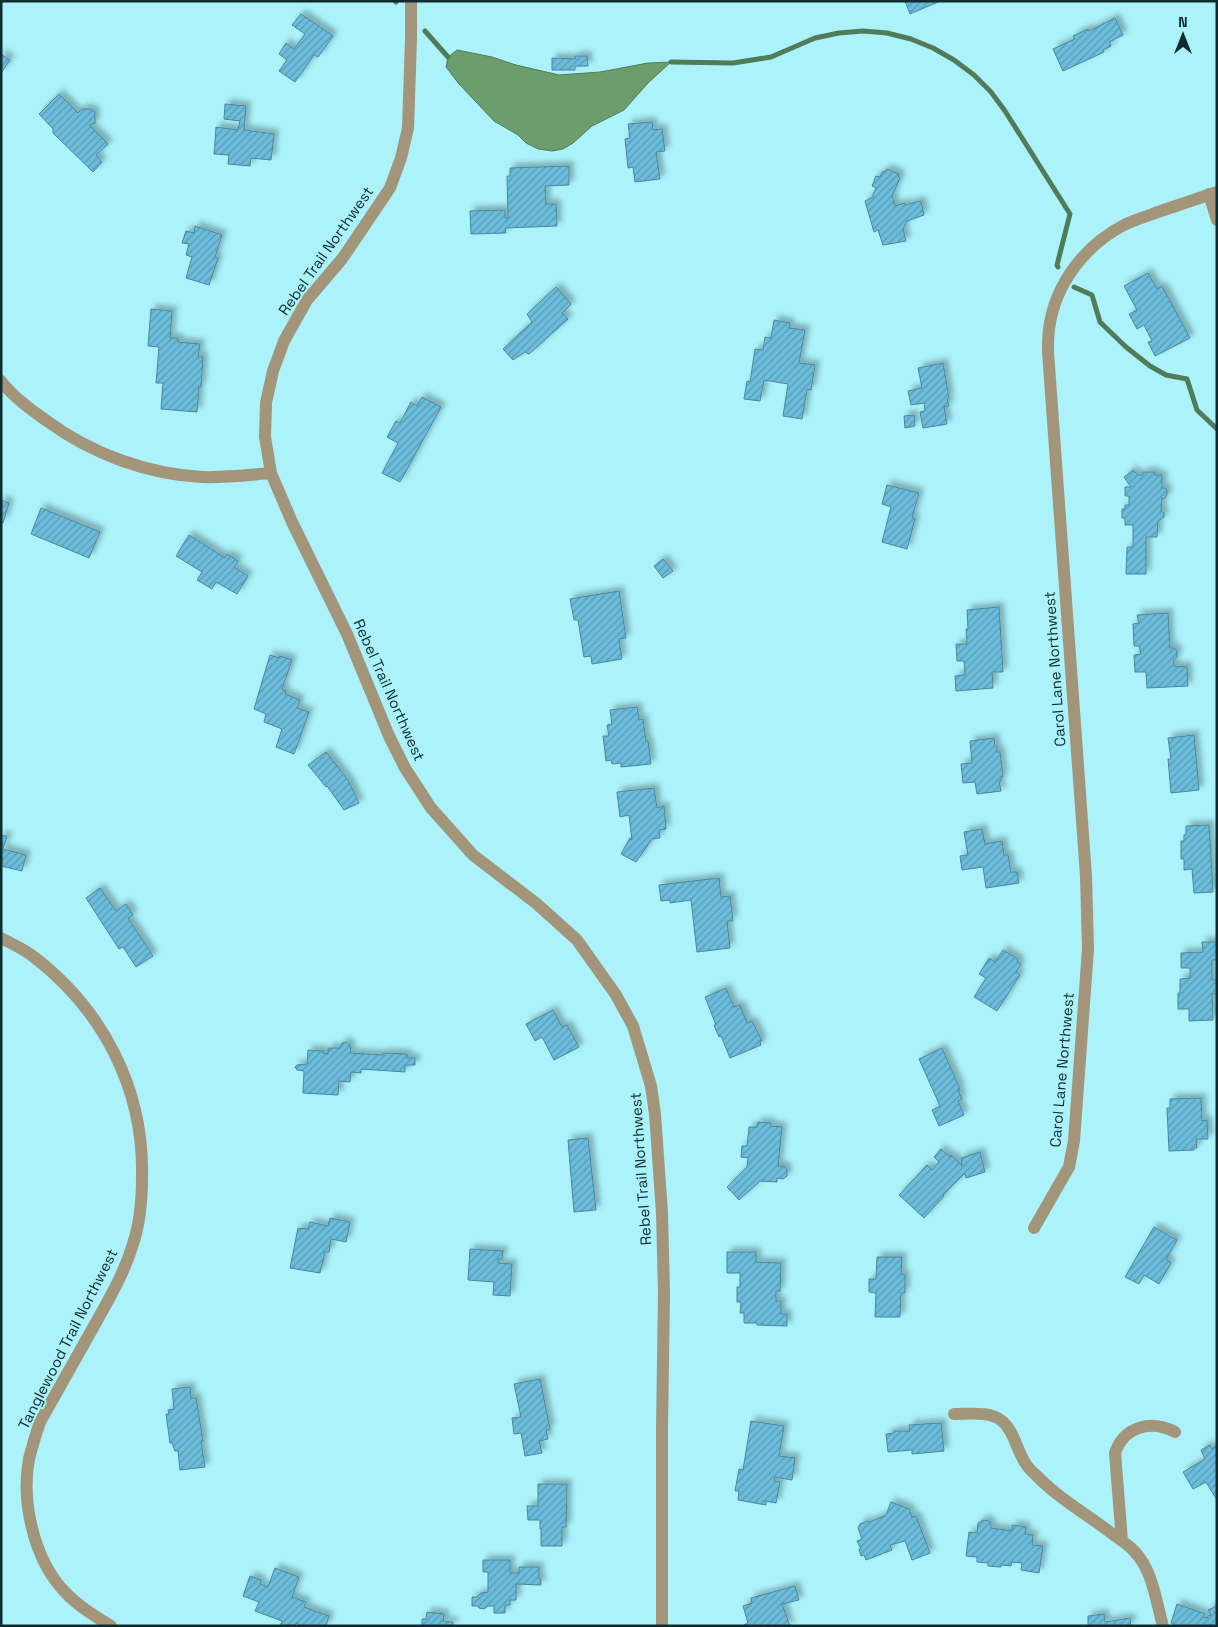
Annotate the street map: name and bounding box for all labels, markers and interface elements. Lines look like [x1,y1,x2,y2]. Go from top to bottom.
north arrow [1158,10,1208,60]
text: N [1178,13,1188,31]
street label: Rebel Trail Northwest [274,182,377,319]
street label: Carol Lane Northwest [1040,591,1069,747]
street label: Rebel Trail Northwest [350,616,429,764]
street label: Carol Lane Northwest [1045,992,1078,1148]
street label: Rebel Trail Northwest [626,1092,655,1246]
street label: Tanglewood Trail Northwest [14,1245,121,1432]

